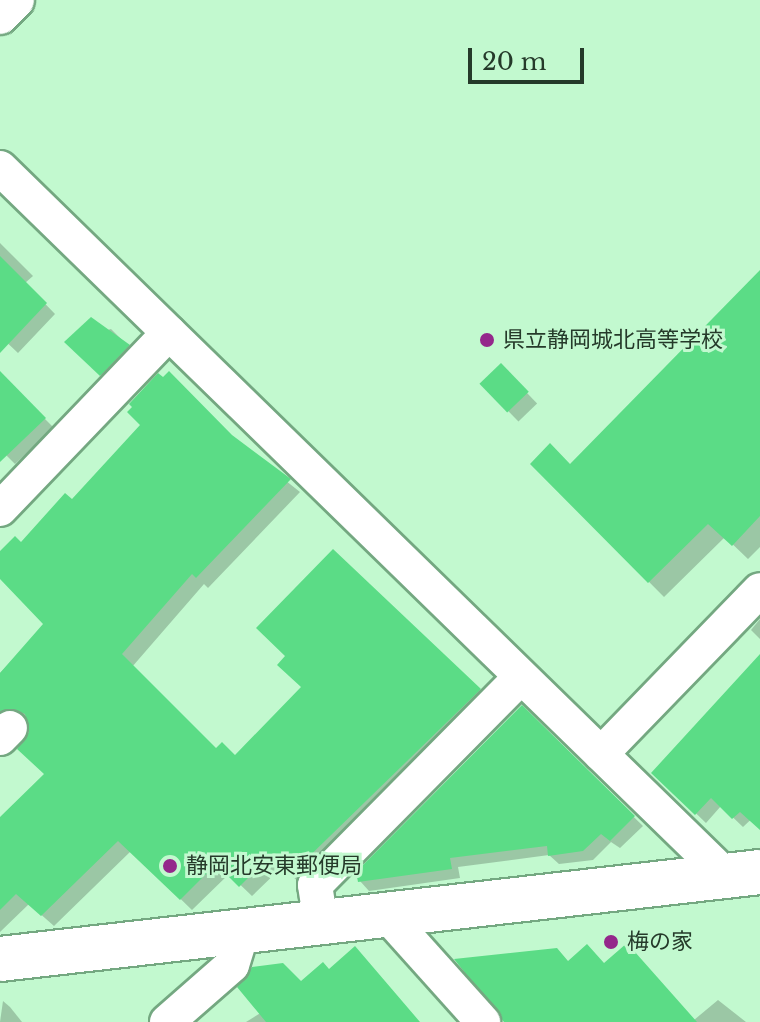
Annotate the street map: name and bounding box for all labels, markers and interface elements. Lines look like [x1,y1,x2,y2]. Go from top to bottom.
scale bar [472,32,588,82]
text: 20 m [482,47,547,76]
place label: 県立静岡城北高等学校 [503,327,723,353]
marker: 県立静岡城北高等学校 [478,331,496,349]
place label: 静岡北安東郵便局 [186,853,362,879]
marker: 静岡北安東郵便局 [161,857,179,875]
place label: 梅の家 [627,929,693,955]
marker: 梅の家 [602,933,620,951]

